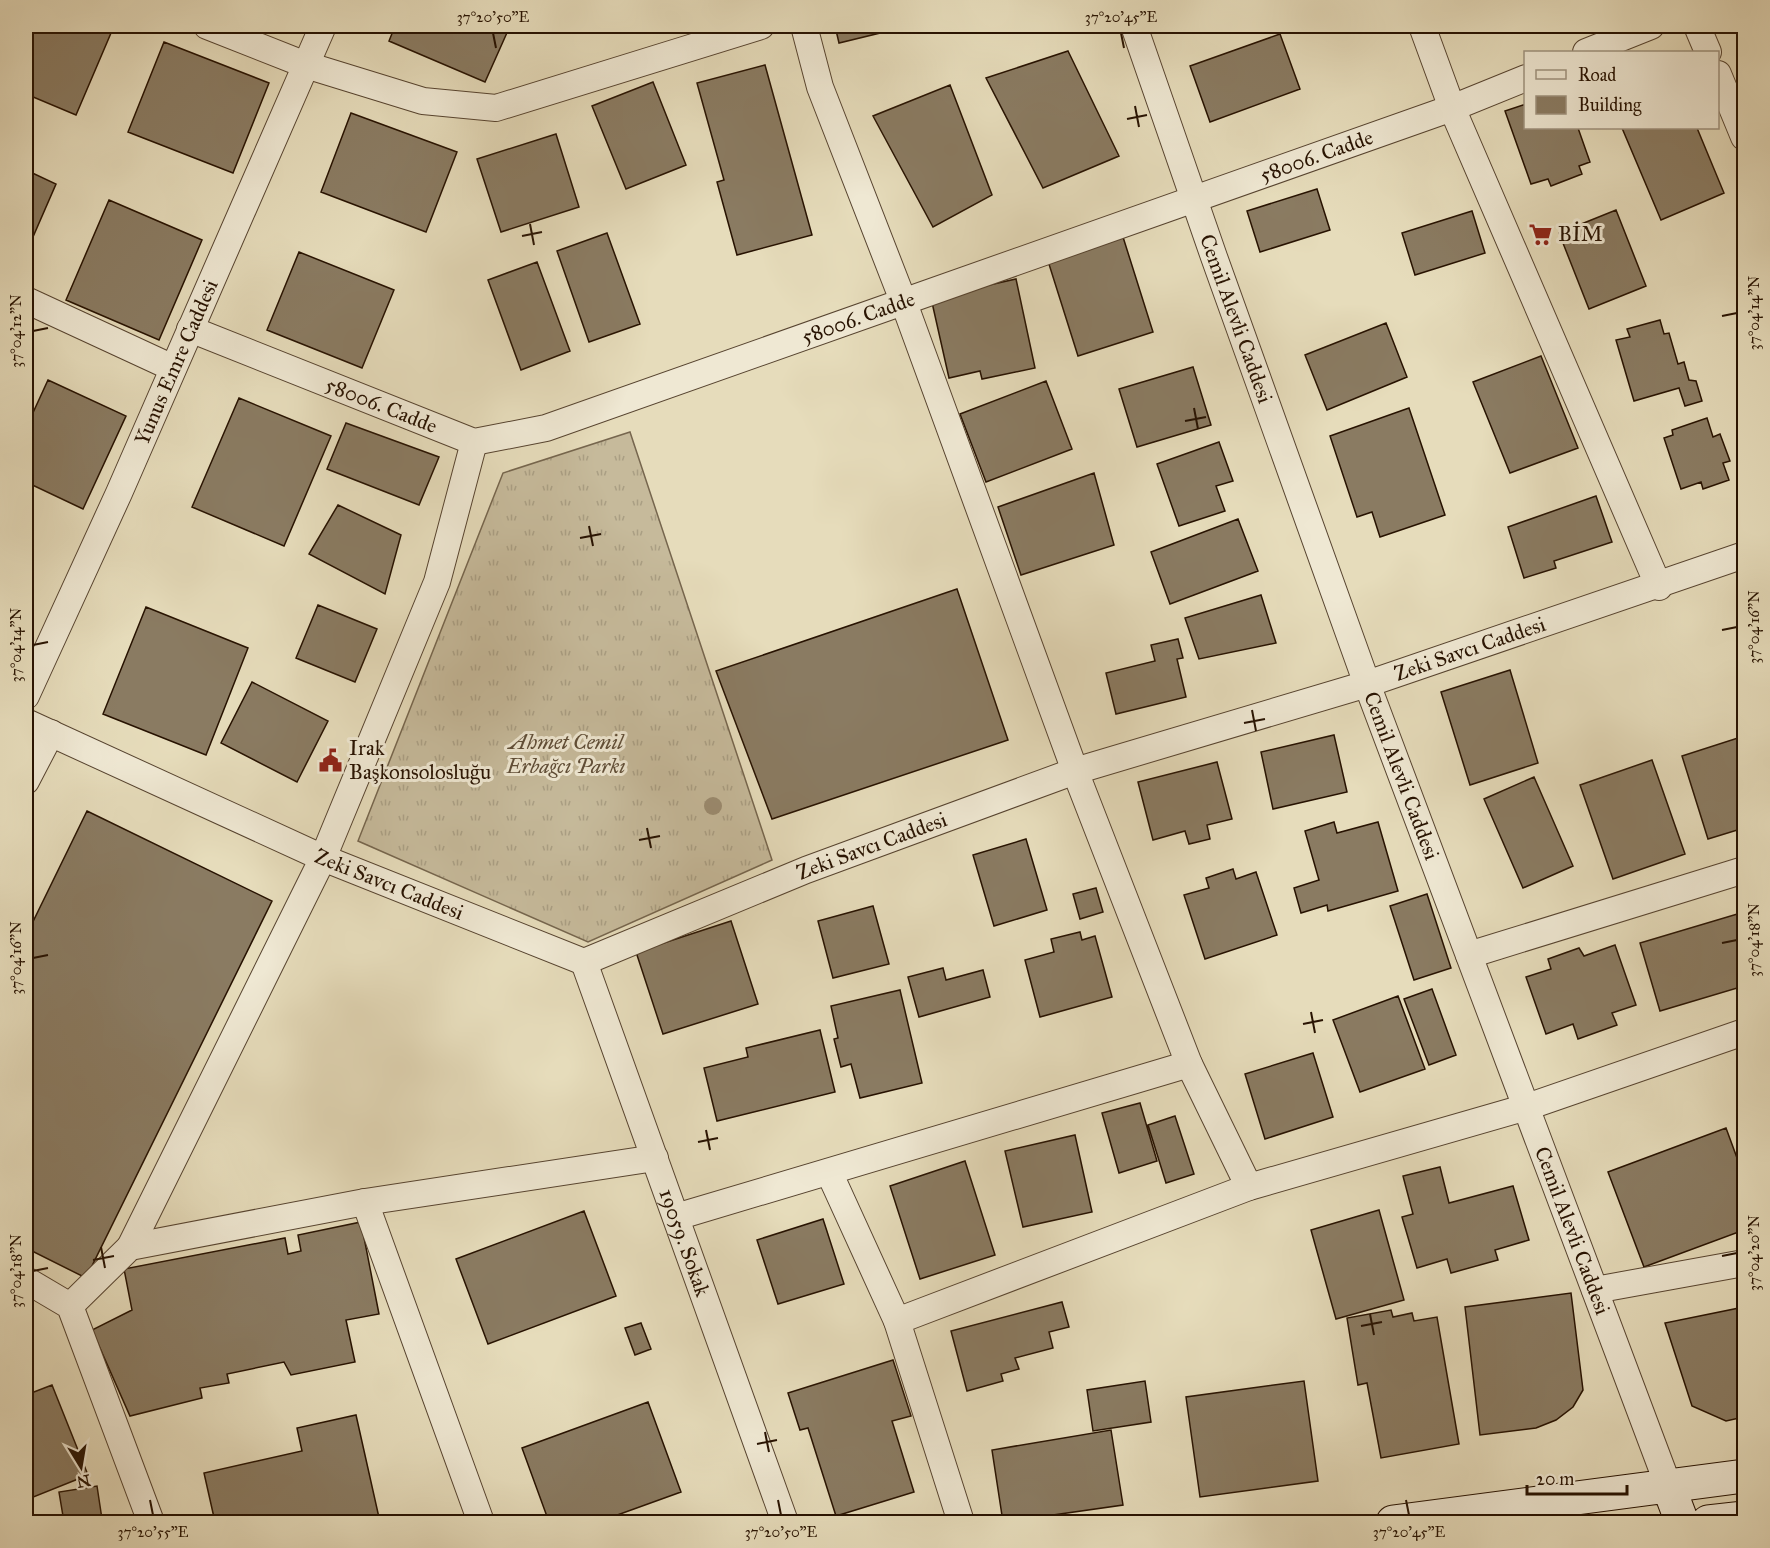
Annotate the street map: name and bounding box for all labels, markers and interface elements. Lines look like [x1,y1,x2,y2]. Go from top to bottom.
text: 37°20'50"E [457,8,530,26]
text: 37°20'45"E [1085,8,1157,26]
legend [1524,51,1719,129]
text: Road [1578,64,1616,86]
text: Building [1578,94,1642,117]
street label: 58006. Cadde [1256,124,1377,188]
supermarket icon: BİM [1527,221,1553,247]
place label: BİM [1558,221,1603,247]
street label: Cemil Alevli Caddesi [1194,231,1278,407]
street label: Yunus Emre Caddesi [129,275,224,449]
text: 37°04'14"N [1745,276,1763,350]
street label: 58006. Cadde [798,286,918,350]
text: 37°04'12"N [7,294,25,368]
street label: 58006. Cadde [322,371,441,439]
text: 37°04'16"N [1745,590,1763,664]
text: 37°04'14"N [7,608,25,682]
street label: Zeki Savcı Caddesi [1391,611,1549,687]
street label: Cemil Alevli Caddesi [1358,688,1445,864]
park label: Ahmet Cemil Erbağcı Parkı [506,729,626,779]
place label: Irak Başkonsolosluğu [349,735,491,785]
public building icon: Irak Başkonsolosluğu [318,747,344,773]
street label: Zeki Savcı Caddesi [793,806,951,885]
street label: Zeki Savcı Caddesi [311,843,468,926]
text: 37°04'18"N [1745,903,1763,977]
text: 37°04'16"N [7,921,25,995]
street label: Cemil Alevli Caddesi [1529,1143,1616,1319]
street label: 19059. Sokak [653,1185,716,1300]
text: 37°04'20"N [1745,1215,1763,1291]
text: 37°04'18"N [7,1234,25,1308]
north arrow [51,1437,111,1497]
scale bar [1527,1458,1628,1496]
text: 20 m [1536,1468,1574,1490]
text: N [75,1471,92,1492]
text: 37°20'55"E [118,1523,189,1541]
text: 37°20'50"E [745,1523,818,1541]
text: 37°20'45"E [1373,1523,1445,1541]

